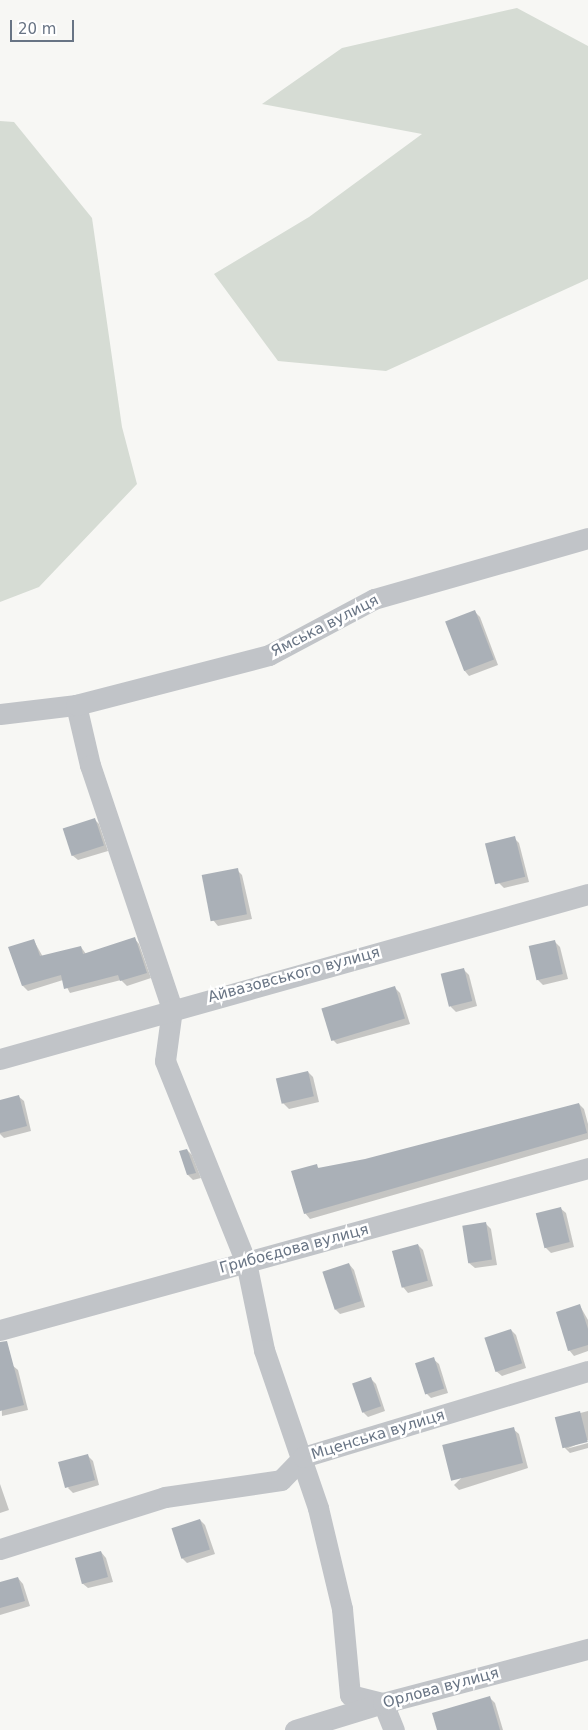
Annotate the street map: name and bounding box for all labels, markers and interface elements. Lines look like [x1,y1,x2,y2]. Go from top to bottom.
scale bar [12,10,76,42]
text: 20 m [18,20,56,38]
street label: Ямська вулиця [268,591,382,661]
street label: Айвазовського вулиця [206,943,382,1007]
street label: Грибоєдова вулиця [217,1220,371,1278]
street label: Мценська вулиця [309,1406,447,1464]
street label: Орлова вулиця [381,1664,501,1712]

